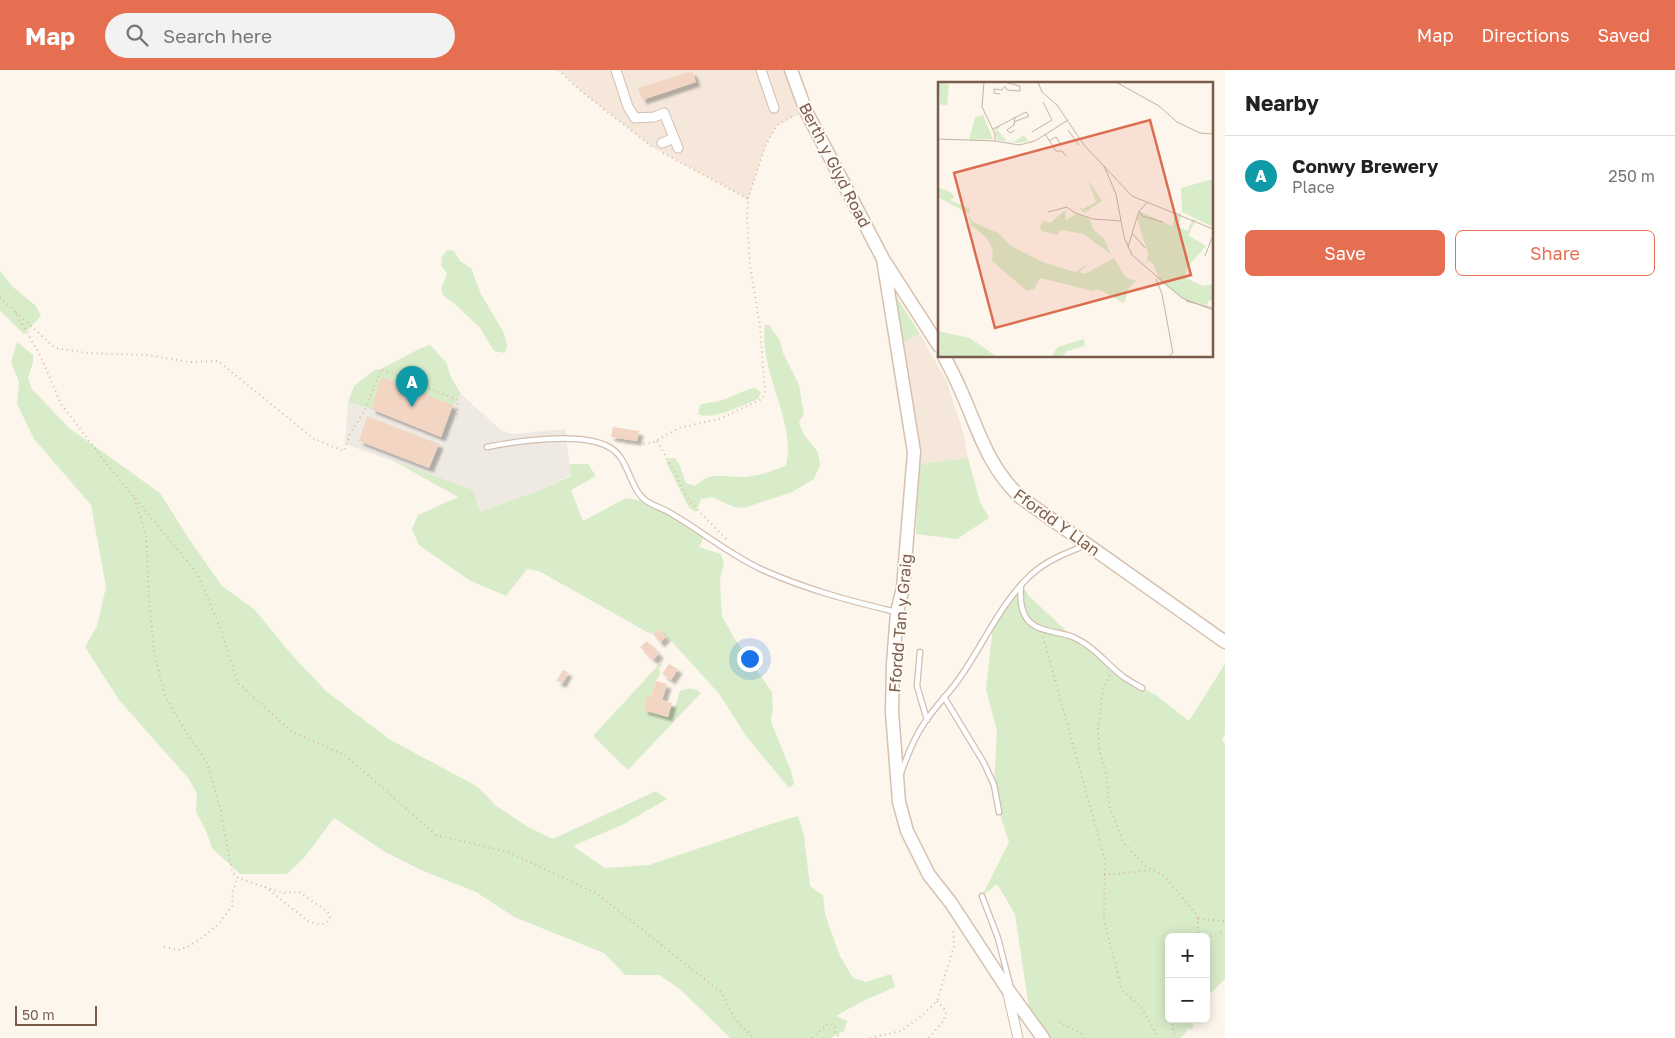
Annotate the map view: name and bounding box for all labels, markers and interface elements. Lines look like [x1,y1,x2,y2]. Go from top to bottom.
search box [105,13,455,58]
text: Map [25,21,75,50]
icon: search [123,21,151,49]
text: Search here [163,24,272,47]
text: Map [1417,24,1453,46]
text: Directions [1481,24,1569,46]
text: Saved [1597,24,1650,46]
inset map [938,82,1212,358]
text: Nearby [1245,90,1319,116]
street label: Berth y Glyd Road [795,99,875,231]
text: Conwy Brewery [1292,154,1438,177]
text: A [1255,166,1267,186]
text: 250 m [1608,166,1655,186]
text: Place [1292,177,1335,197]
button: Save [1245,230,1445,276]
button: Share [1455,230,1655,276]
pin: A [396,366,428,407]
street label: Ffordd Y Llan [1010,484,1104,560]
street label: Ffordd Tan y Graig [884,553,916,693]
your location [737,646,763,672]
map controls [1165,933,1210,1023]
button: + [1165,933,1210,978]
button: − [1165,978,1210,1023]
scale bar [15,1003,98,1026]
text: 50 m [22,1006,55,1023]

